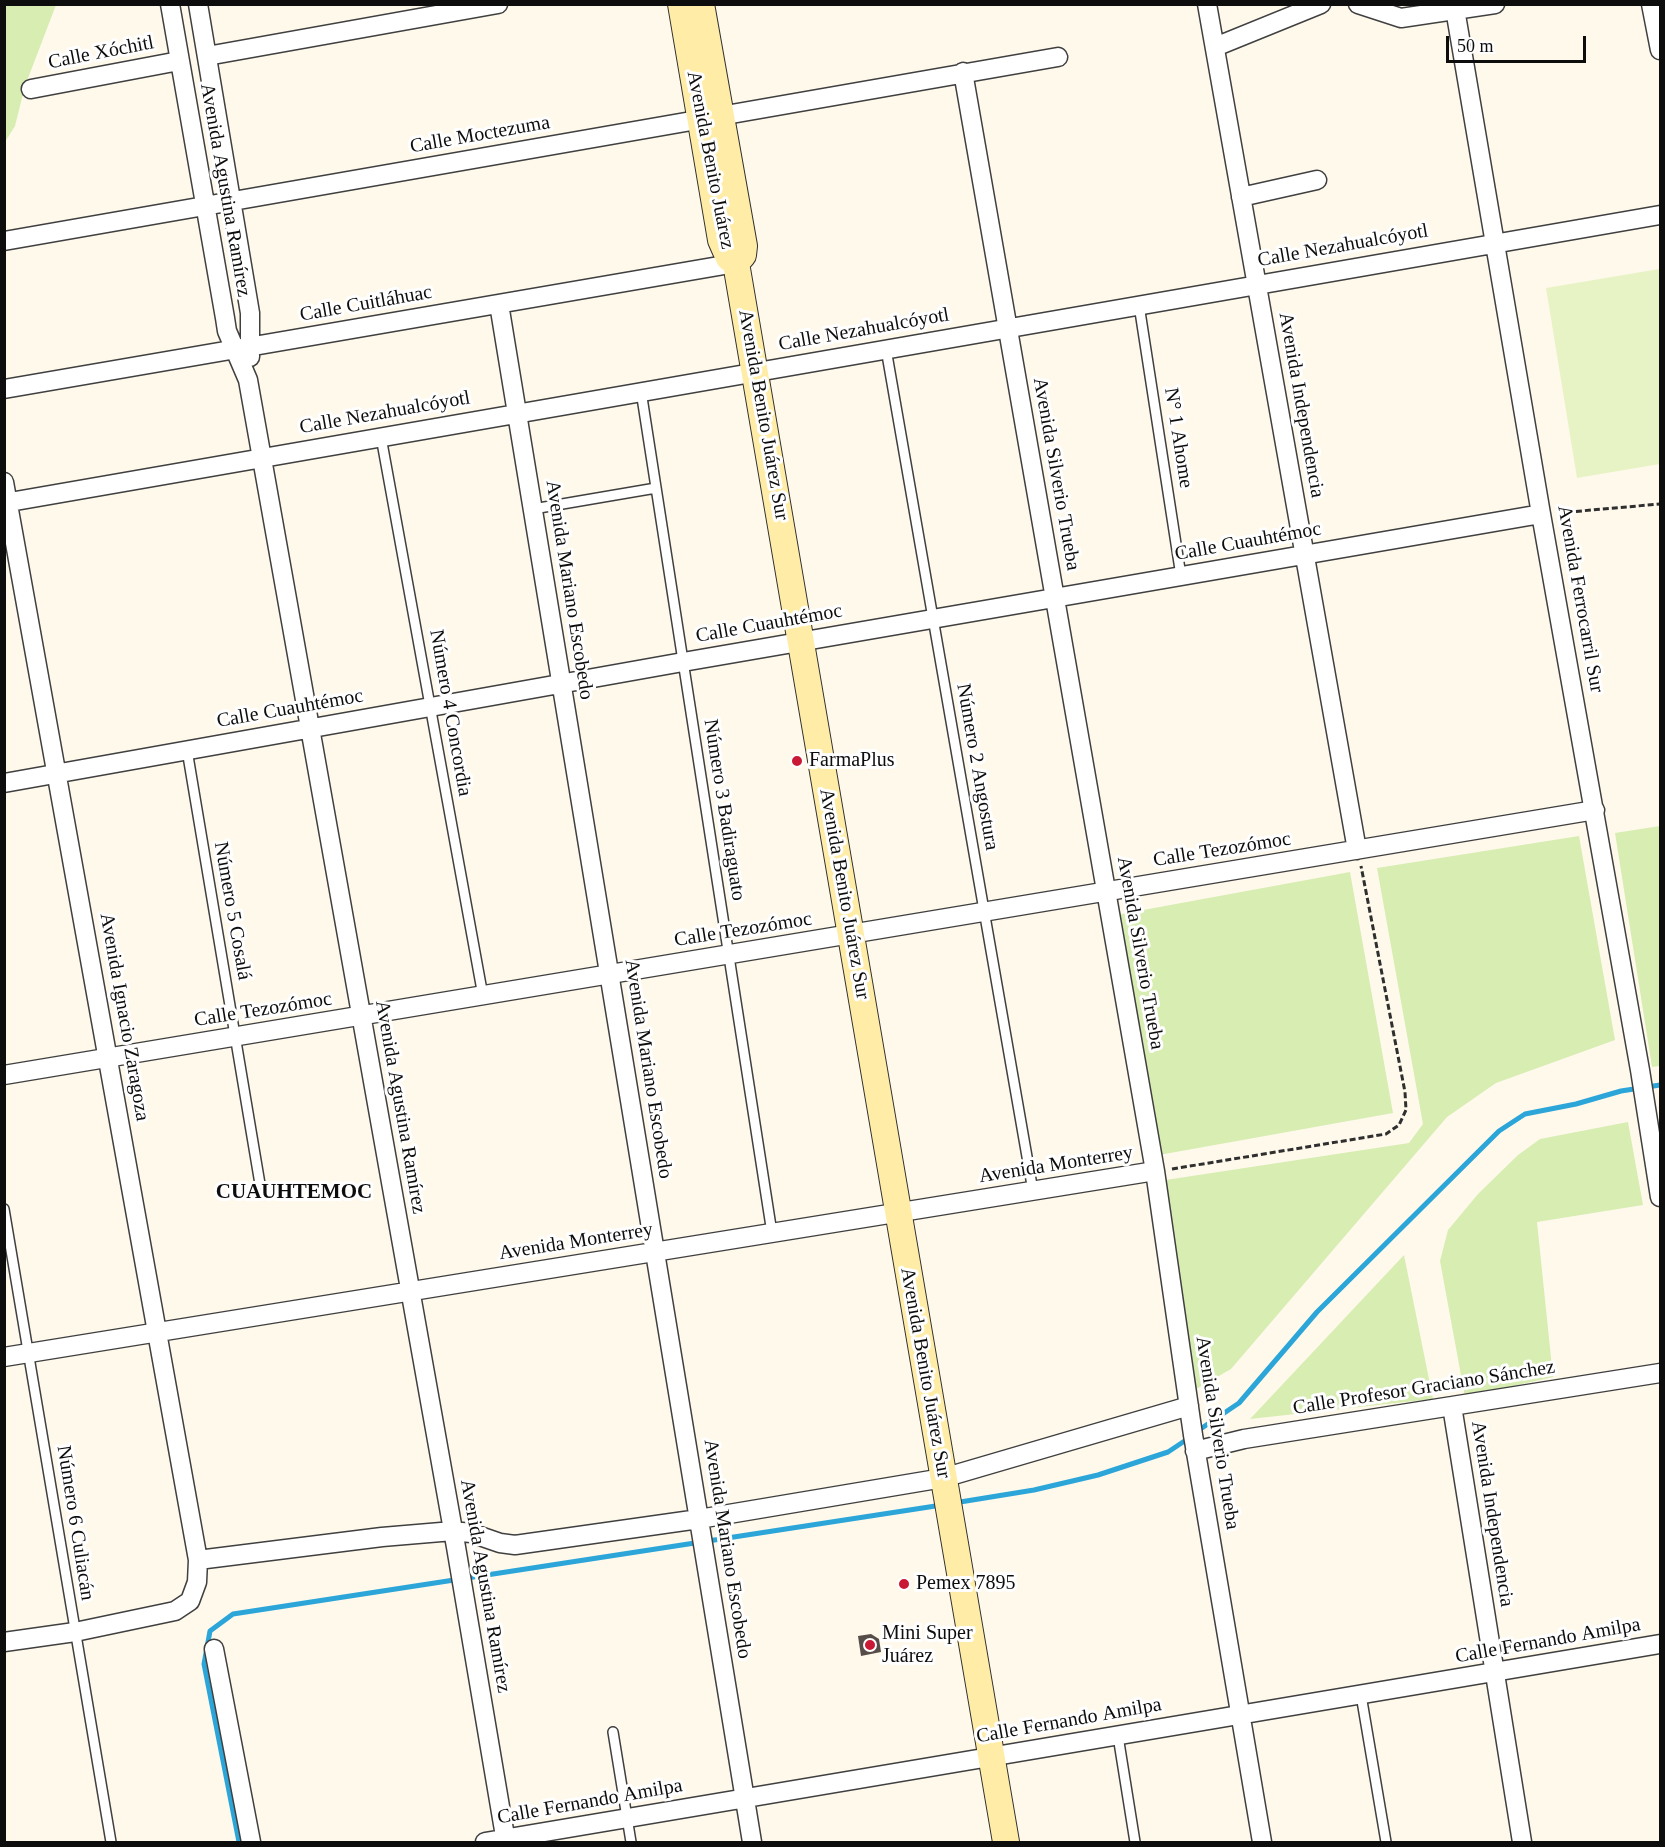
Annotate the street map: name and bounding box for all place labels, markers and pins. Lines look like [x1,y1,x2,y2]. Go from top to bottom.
place label: FarmaPlus [809,749,895,773]
marker: FarmaPlus [790,754,804,768]
place label: Pemex 7895 [916,1572,1015,1596]
marker: Pemex 7895 [897,1577,911,1591]
place label: Mini Super Juárez [882,1622,973,1669]
marker: Mini Super Juárez [863,1638,877,1652]

